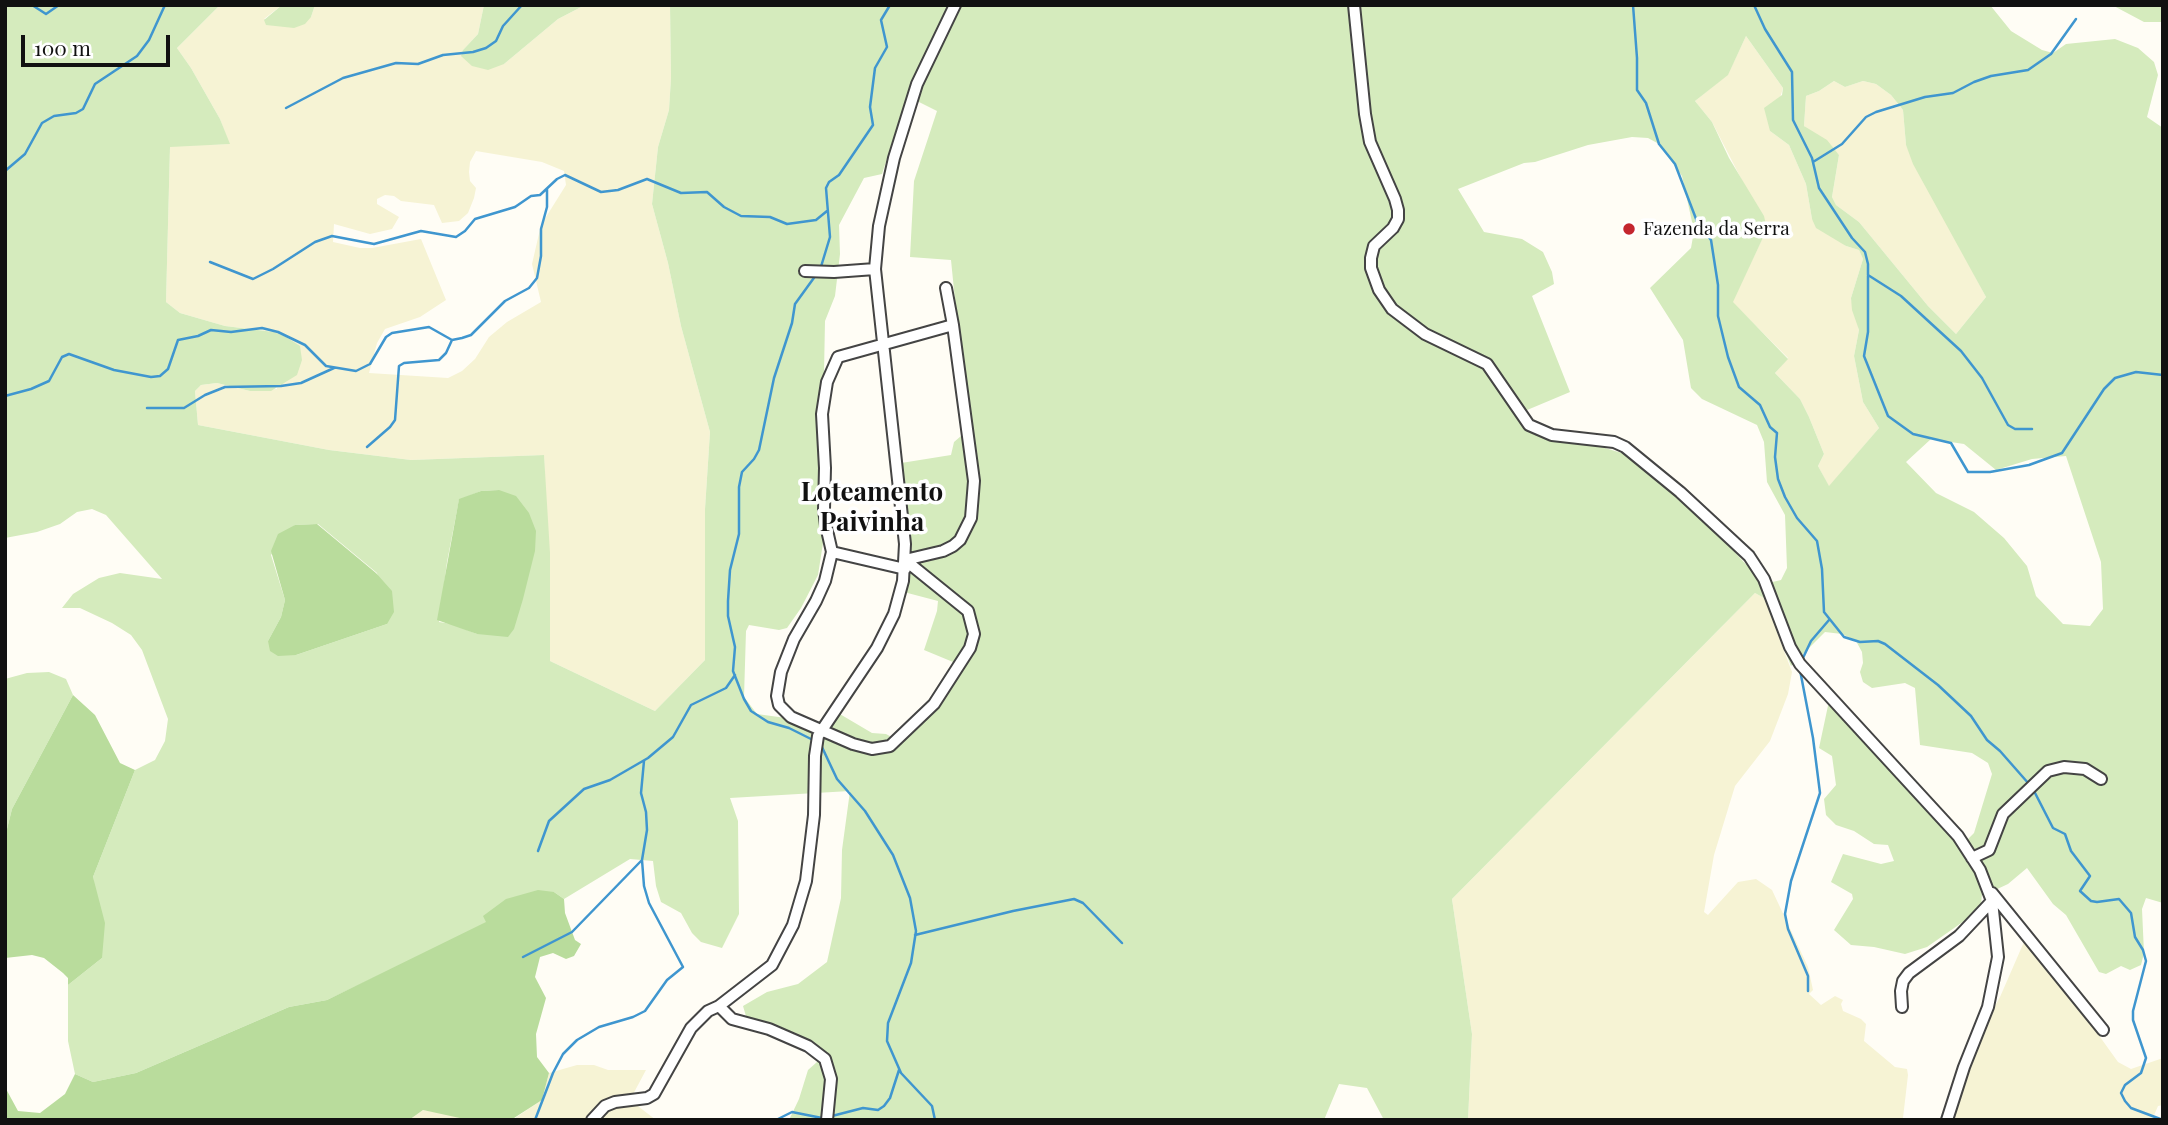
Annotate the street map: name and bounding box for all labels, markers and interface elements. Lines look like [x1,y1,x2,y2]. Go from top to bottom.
scale bar [24,21,173,65]
text: 100 m [34,33,91,61]
place label: Fazenda da Serra [1643,218,1790,240]
marker: Fazenda da Serra [1621,221,1637,237]
district label: Loteamento Paivinha [801,477,943,538]

